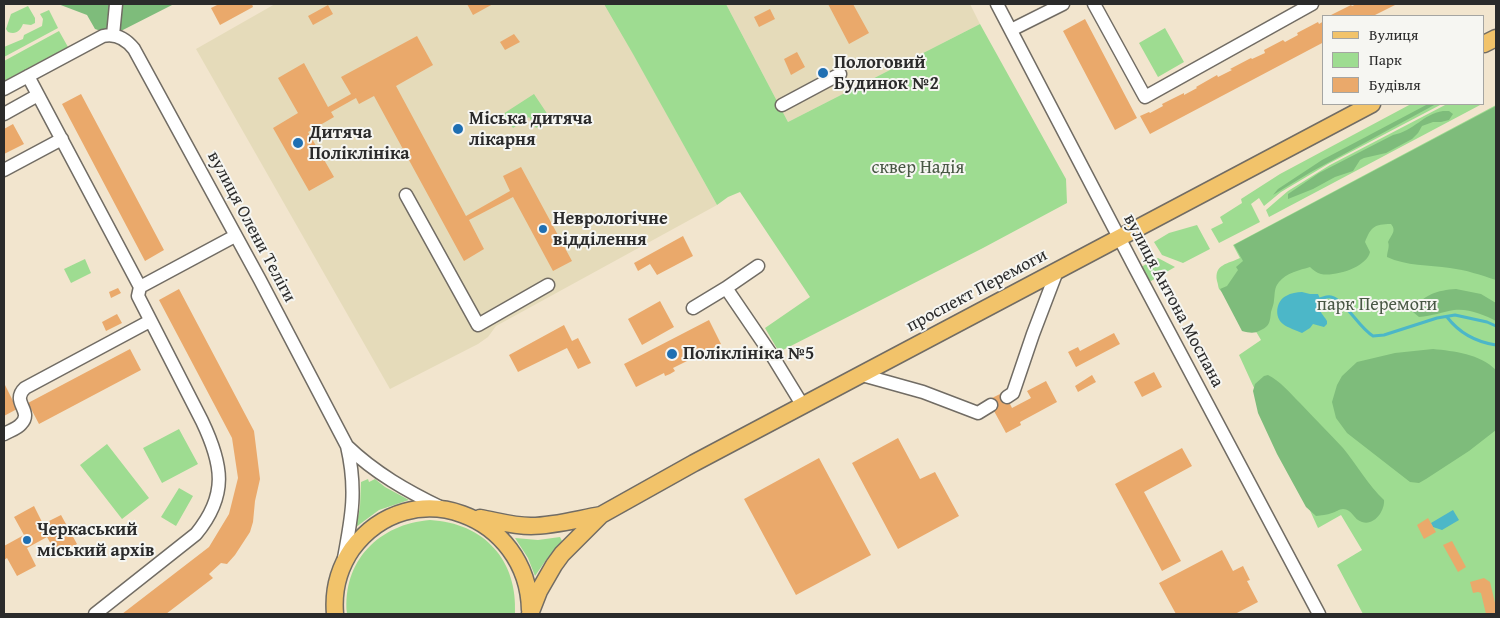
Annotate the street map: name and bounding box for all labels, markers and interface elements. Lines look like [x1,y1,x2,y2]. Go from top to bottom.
legend [1322,15,1485,105]
text: Вулиця [1369,24,1418,45]
text: Парк [1369,49,1402,70]
place label: Пологовий Будинок №2 [834,52,939,94]
marker: Пологовий Будинок №2 [816,66,830,80]
text: Будівля [1369,74,1421,95]
place label: Міська дитяча лікарня [469,108,592,150]
place label: Дитяча Поліклініка [309,122,409,164]
marker: Міська дитяча лікарня [451,122,465,136]
marker: Дитяча Поліклініка [291,136,305,150]
street label: вулиця Олени Теліги [202,148,300,306]
park label: сквер Надія [872,157,964,179]
place label: Неврологічне відділення [553,208,668,250]
street label: вулиця Антона Моспана [1118,211,1228,391]
marker: Неврологічне відділення [537,223,549,235]
street label: проспект Перемоги [903,245,1051,337]
park label: парк Перемоги [1317,294,1437,316]
place label: Поліклініка №5 [683,343,814,365]
marker: Поліклініка №5 [665,347,679,361]
place label: Черкаський міський архів [37,519,155,562]
marker: Черкаський міський архів [21,534,33,546]

